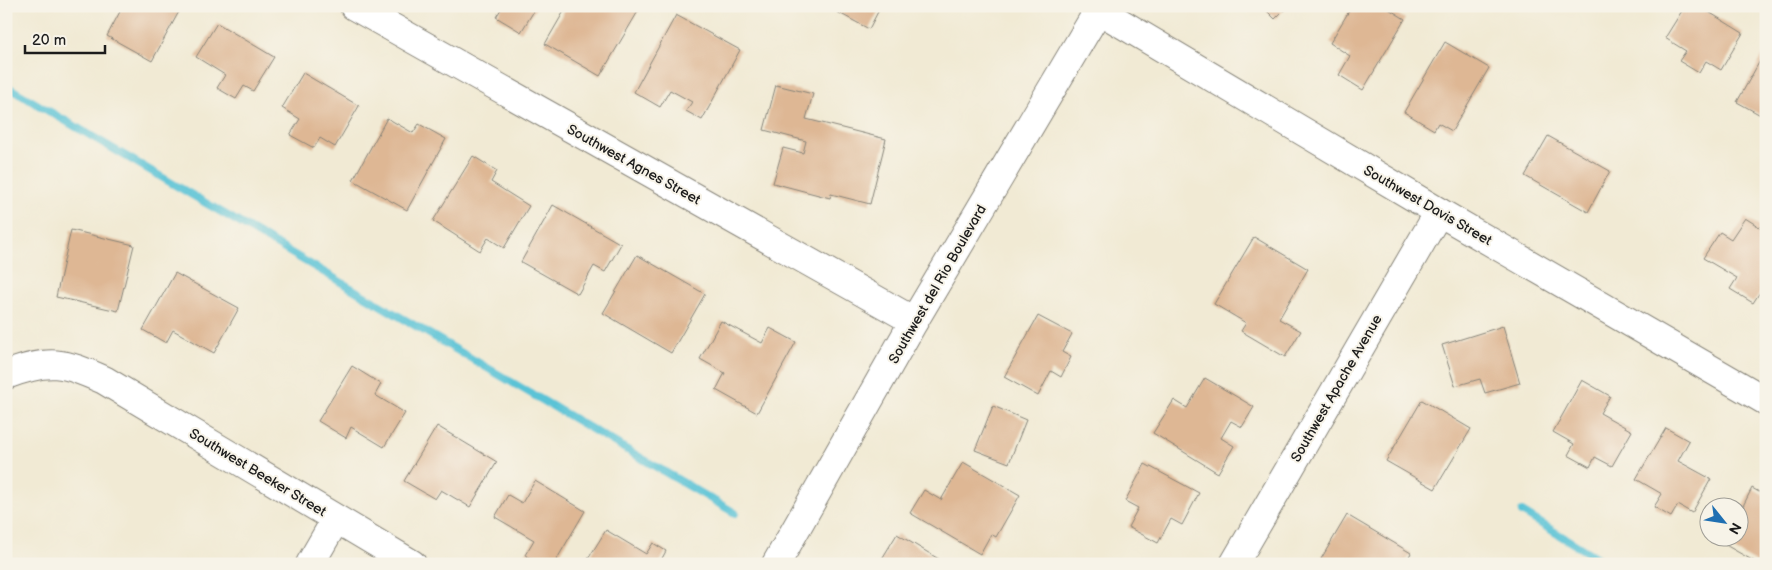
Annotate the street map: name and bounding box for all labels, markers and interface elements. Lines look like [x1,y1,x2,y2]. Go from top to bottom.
scale bar [25,22,105,54]
text: 20 m [32,31,66,50]
street label: Southwest Agnes Street [564,121,704,209]
street label: Southwest Davis Street [1361,162,1496,249]
street label: Southwest del Rio Boulevard [885,202,990,367]
street label: Southwest Apache Avenue [1287,311,1386,465]
street label: Southwest Beeker Street [186,425,330,520]
north arrow [1700,498,1750,548]
text: N [1725,519,1745,537]

